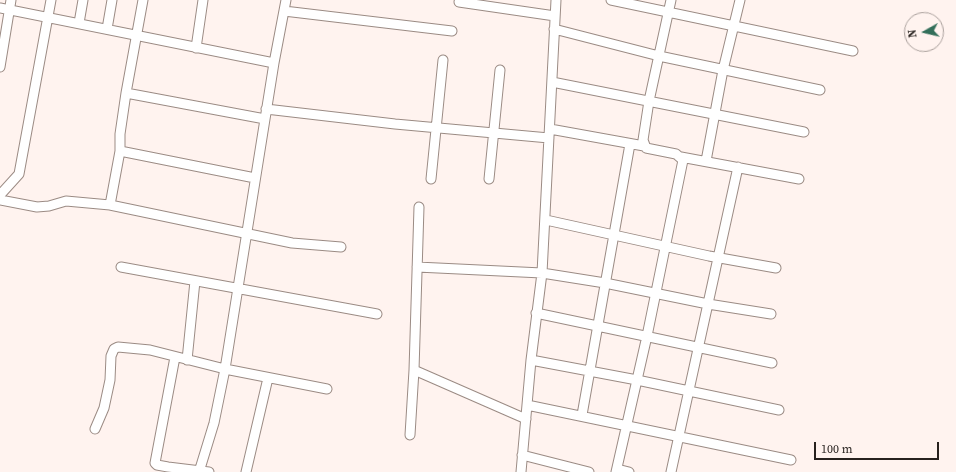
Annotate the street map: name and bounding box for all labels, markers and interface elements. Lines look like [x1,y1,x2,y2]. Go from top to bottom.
north arrow [904,12,944,52]
text: N [905,29,921,39]
scale bar [816,434,941,460]
text: 100 m [821,441,853,457]

